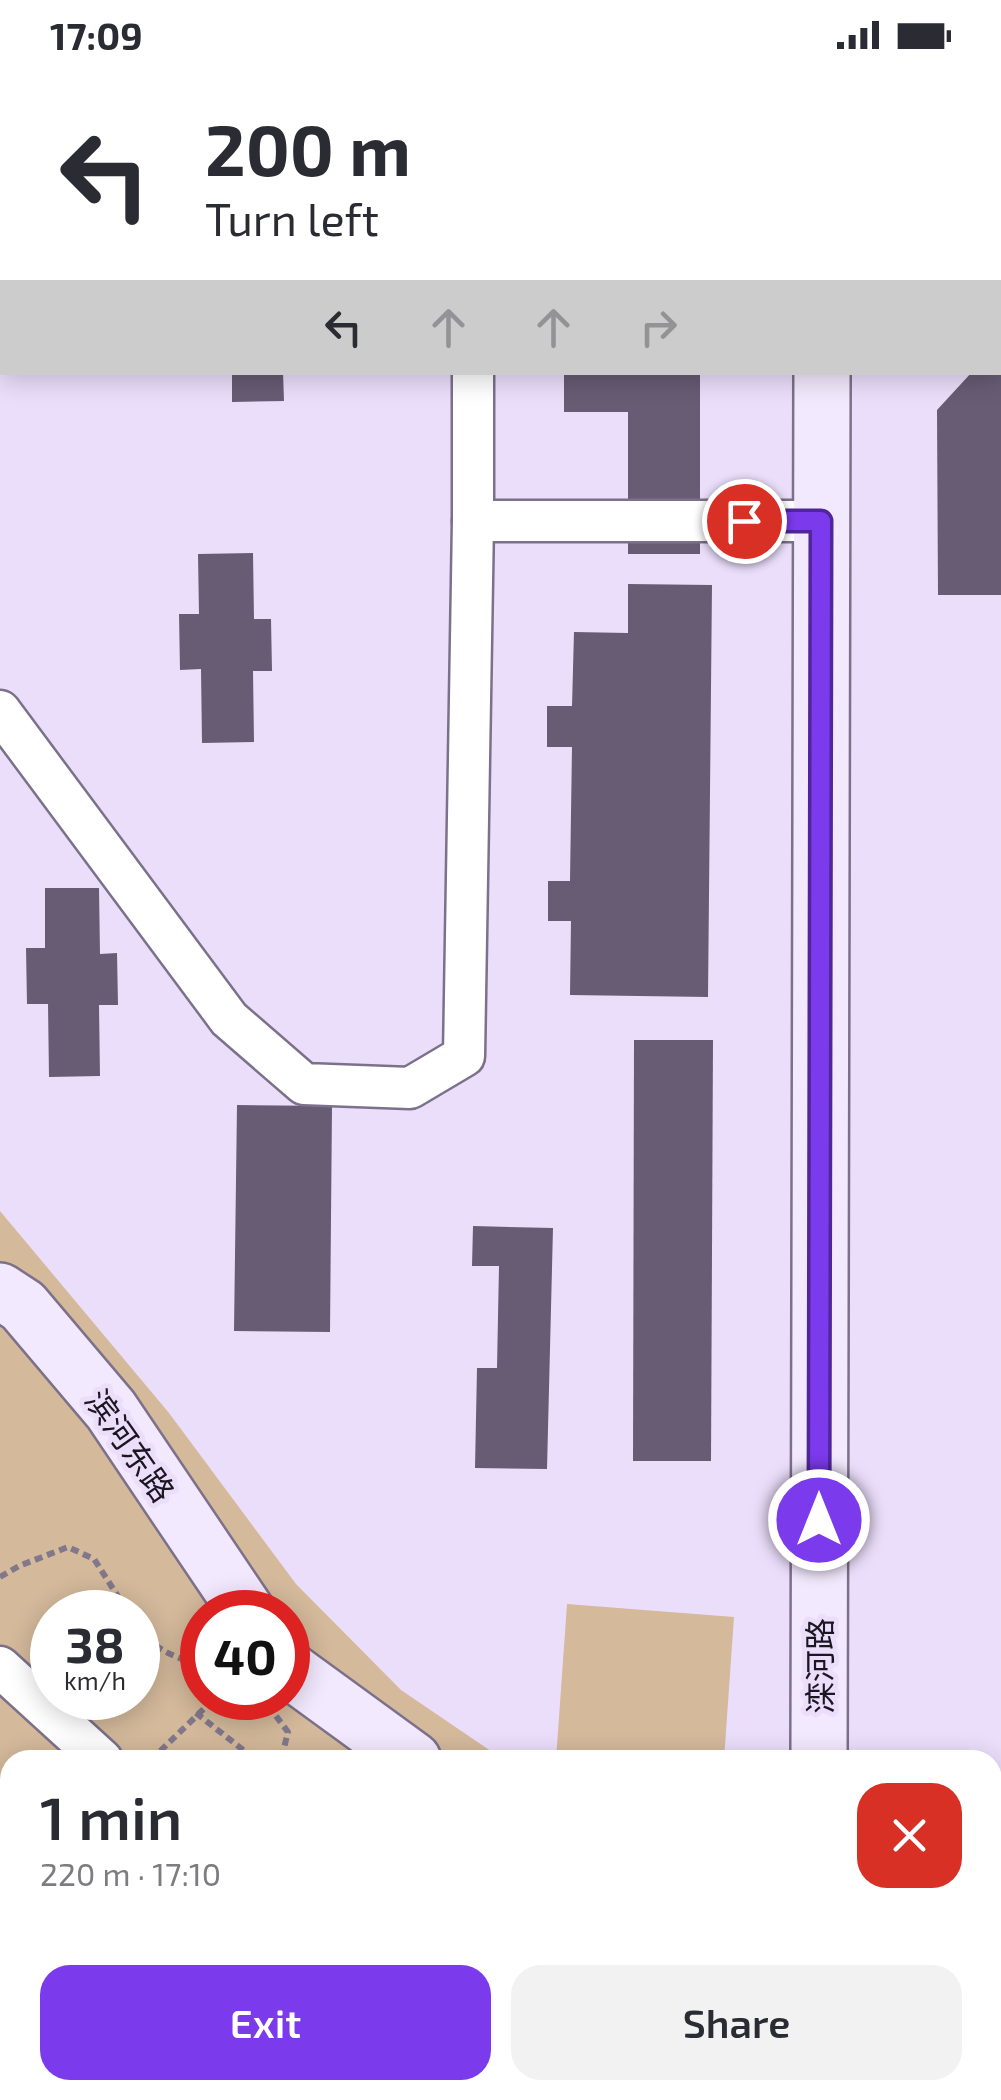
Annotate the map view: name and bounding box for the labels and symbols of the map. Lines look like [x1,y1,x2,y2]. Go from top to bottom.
pin [702,479,787,564]
street label: 滨河东路 [79,1382,183,1508]
position arrow [767,1468,871,1572]
speed limit sign: 40 [180,1590,310,1720]
street label: 滦河路 [800,1618,838,1714]

